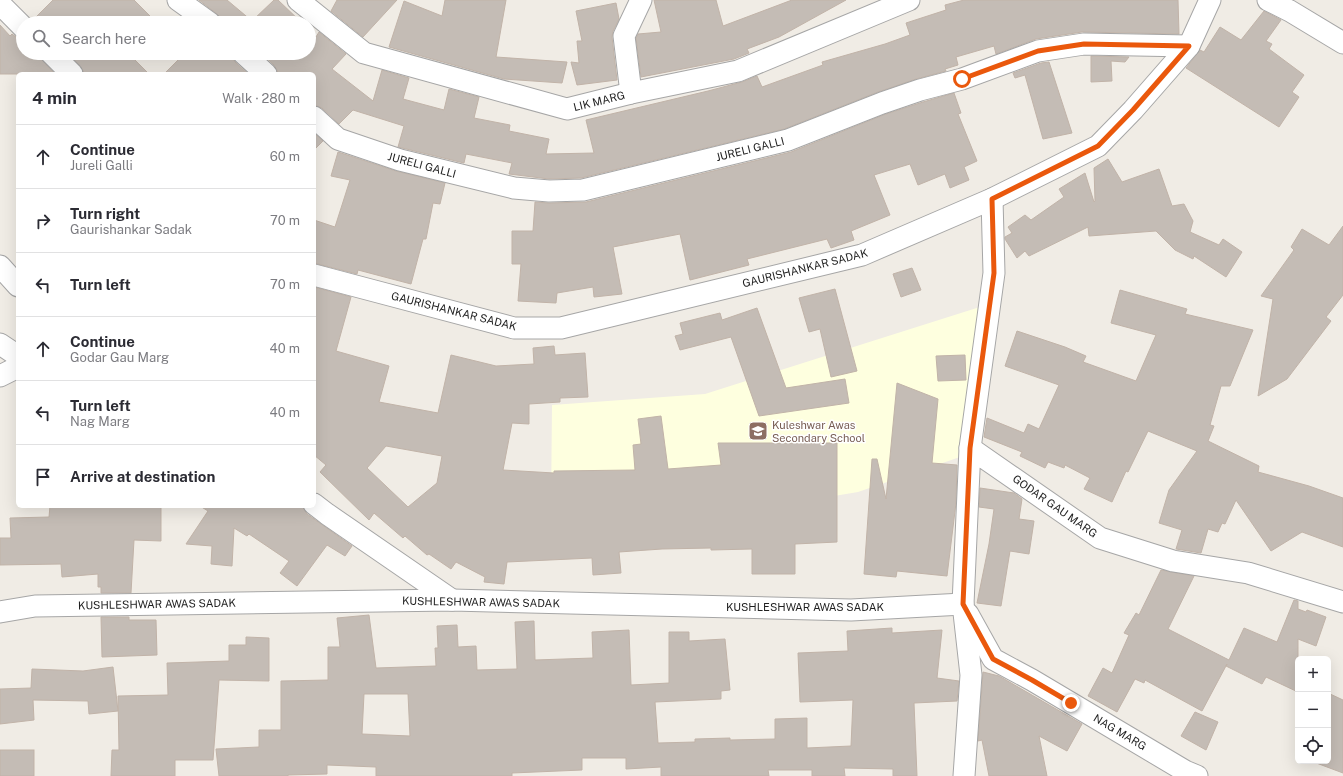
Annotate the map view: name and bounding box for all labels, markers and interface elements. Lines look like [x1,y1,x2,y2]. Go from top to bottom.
search box [16,16,316,60]
icon: search [30,27,52,49]
text: Search here [62,30,146,47]
route start [953,70,971,88]
text: 4 min [32,88,77,108]
street label: LIK MARG [572,89,626,113]
text: Walk · 280 m [222,91,300,106]
street label: JURELI GALLI [714,135,786,163]
text: Continue [70,141,135,158]
icon: ahead [32,146,54,168]
text: 60 m [270,149,300,164]
street label: JURELI GALLI [387,150,457,180]
text: Jureli Galli [70,158,133,173]
text: Turn right [70,205,140,222]
icon: right [32,210,54,232]
text: 70 m [270,213,300,228]
text: Gaurishankar Sadak [70,222,192,237]
street label: GAURISHANKAR SADAK [741,246,869,289]
icon: left [32,274,54,296]
text: Turn left [70,276,131,293]
text: 70 m [270,277,300,292]
street label: GAURISHANKAR SADAK [390,290,518,333]
text: Continue [70,333,135,350]
icon: ahead [32,338,54,360]
text: 40 m [269,341,300,356]
text: Godar Gau Marg [70,350,169,365]
text: Turn left [70,397,131,414]
icon: left [32,402,54,424]
text: 40 m [269,405,300,420]
text: Nag Marg [70,414,130,429]
place label: Kuleshwar Awas Secondary School [772,419,865,444]
school or university icon: Kuleshwar Awas Secondary School [747,420,769,442]
icon: arrive [32,466,54,488]
text: Arrive at destination [70,468,215,485]
street label: GODAR GAU MARG [1011,472,1099,540]
street label: KUSHLESHWAR AWAS SADAK [402,595,561,609]
street label: KUSHLESHWAR AWAS SADAK [78,597,237,611]
street label: KUSHLESHWAR AWAS SADAK [726,601,884,613]
map controls [1295,656,1331,764]
button: + [1295,656,1331,692]
button: − [1295,692,1331,728]
route end [1062,694,1080,712]
street label: NAG MARG [1091,712,1149,752]
button: locate [1295,728,1331,764]

